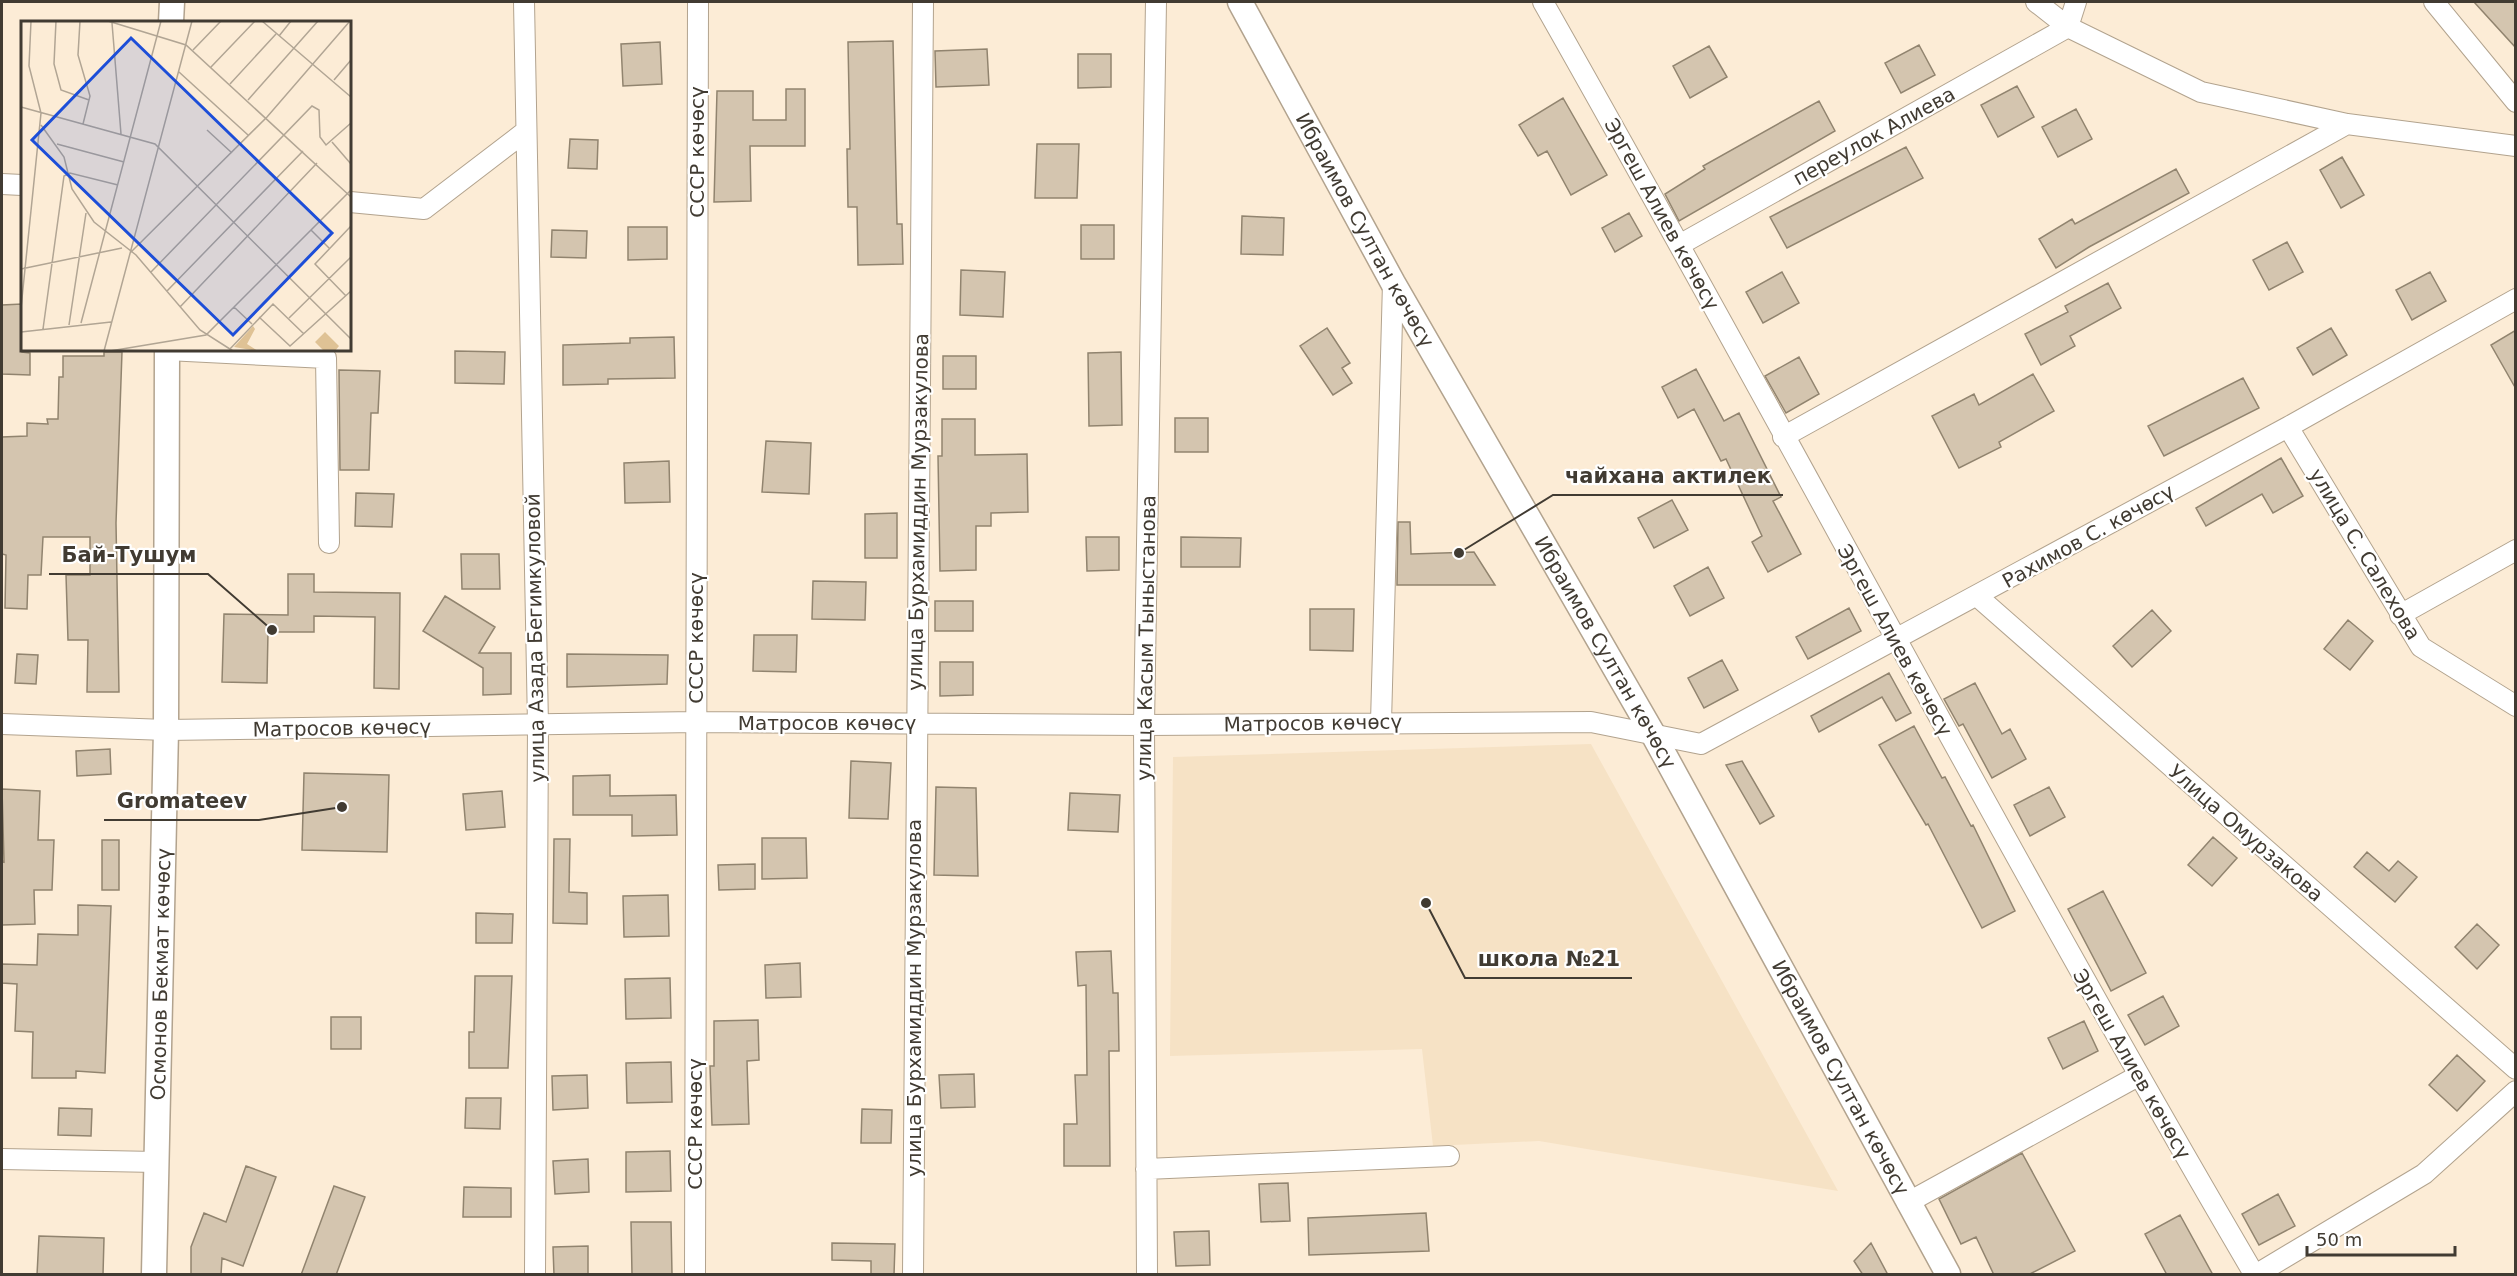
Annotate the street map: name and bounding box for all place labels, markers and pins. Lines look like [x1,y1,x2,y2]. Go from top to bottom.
callout: чайхана актилек [1553,456,1783,495]
callout: Бай-Тушум [49,535,208,574]
callout: Gromateev [104,781,259,820]
callout: школа №21 [1465,939,1632,978]

